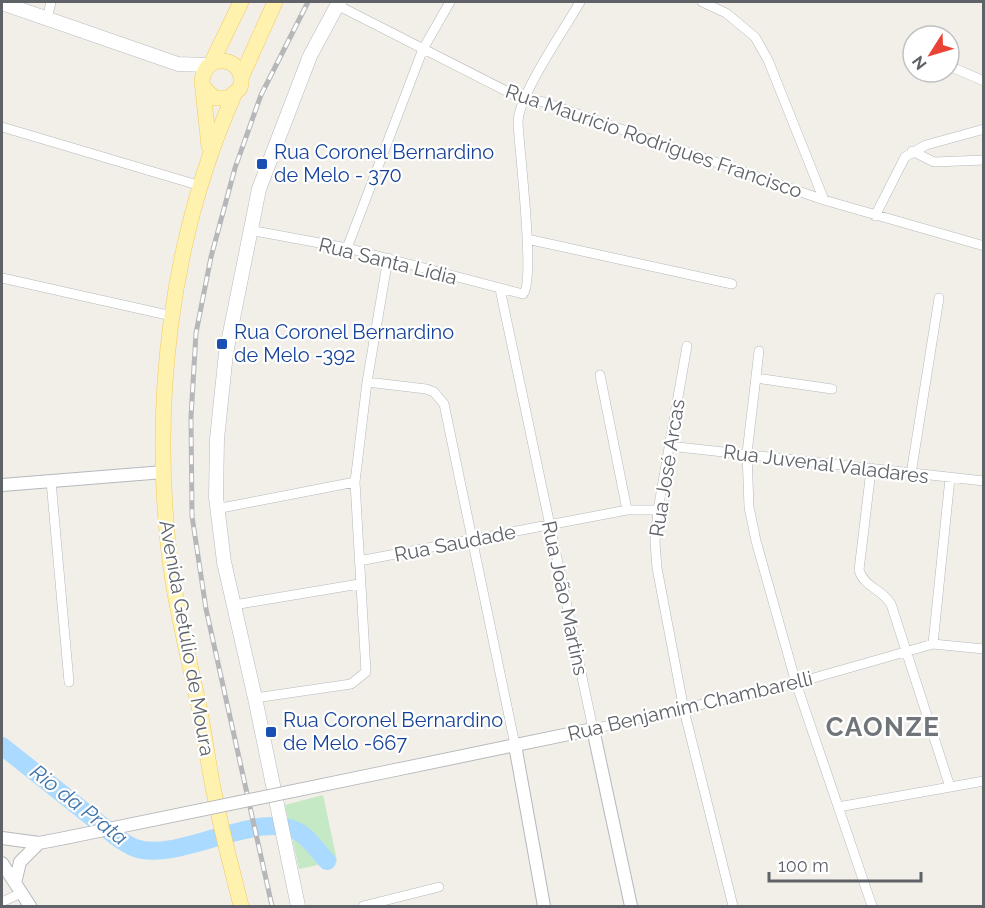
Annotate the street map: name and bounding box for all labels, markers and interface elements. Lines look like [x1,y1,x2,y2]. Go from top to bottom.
north arrow [901,24,961,84]
text: N [908,52,931,73]
street label: Rua Maurício Rodrigues Francisco [502,79,806,203]
place label: Rua Coronel Bernardino de Melo - 370 [274,140,494,187]
marker: Rua Coronel Bernardino de Melo - 370 [255,157,269,171]
street label: Rua Santa Lídia [316,232,460,290]
place label: Rua Coronel Bernardino de Melo -392 [234,320,454,367]
marker: Rua Coronel Bernardino de Melo -392 [215,337,229,351]
street label: Rua José Arcas [644,397,690,539]
street label: Rua Juvenal Valadares [722,439,930,489]
street label: Avenida Getúlio de Moura [154,518,220,758]
street label: Rua Saudade [392,519,518,567]
street label: Rua João Martins [537,519,593,677]
street label: Rua Benjamim Chambarelli [565,666,815,746]
place label: Rua Coronel Bernardino de Melo -667 [283,708,503,755]
district label: CAONZE [826,712,940,742]
marker: Rua Coronel Bernardino de Melo -667 [264,725,278,739]
water label: Rio da Prata [26,759,133,850]
scale bar [769,845,920,883]
text: 100 m [778,855,829,876]

